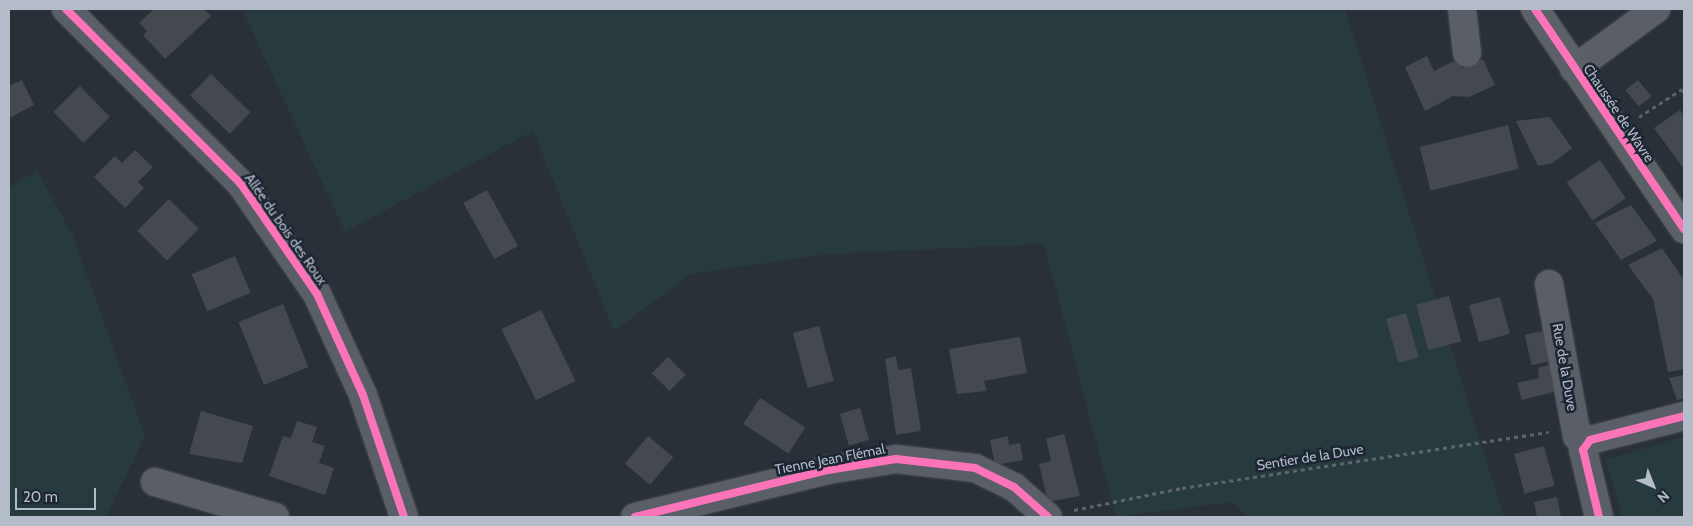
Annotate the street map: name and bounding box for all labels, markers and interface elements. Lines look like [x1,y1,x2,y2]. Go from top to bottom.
street label: Chaussée de Wavre [1580,61,1658,165]
street label: Allée du bois des Roux [241,170,331,288]
street label: Rue de la Duve [1549,322,1581,412]
street label: Tienne Jean Flémal [774,440,886,478]
street label: Sentier de la Duve [1255,440,1365,474]
north arrow [1628,461,1678,511]
scale bar [18,478,99,510]
text: N [1654,487,1673,507]
text: 20 m [23,488,58,506]

